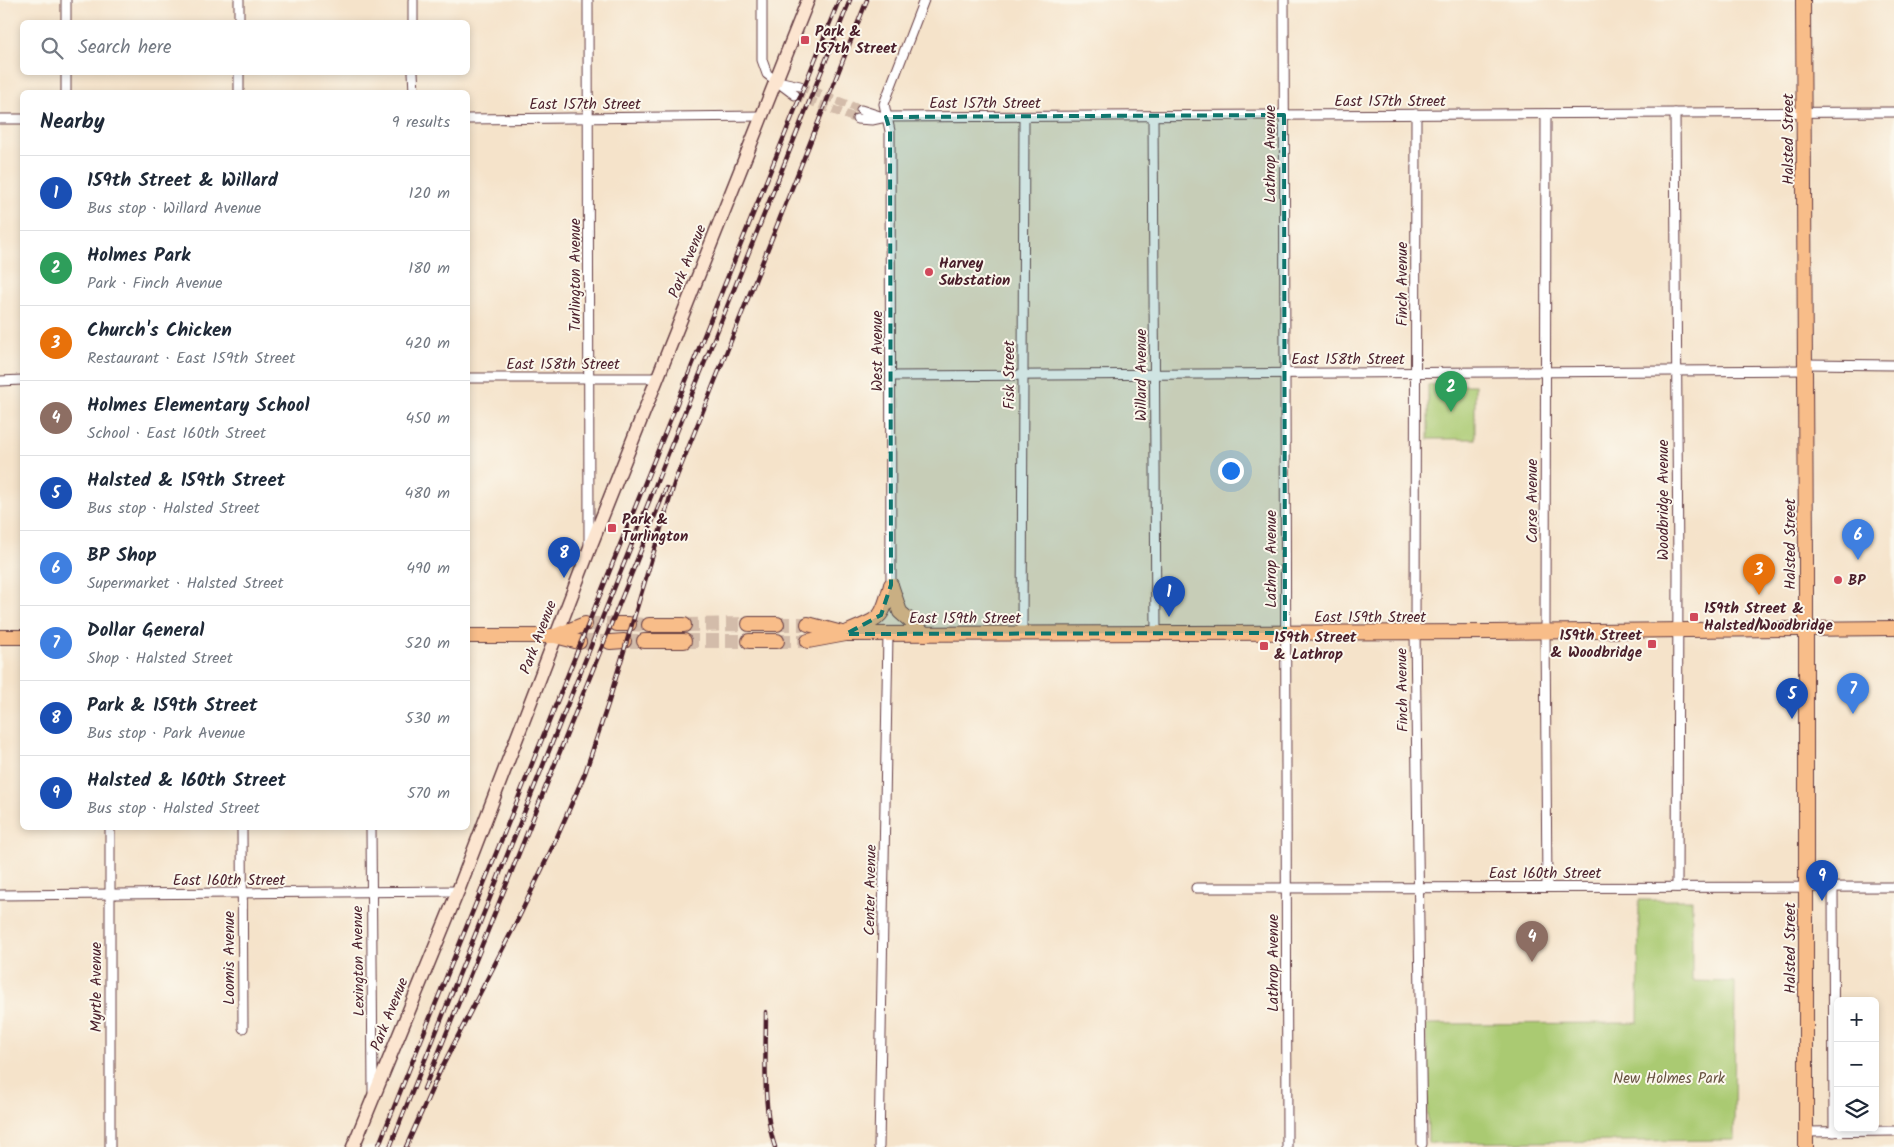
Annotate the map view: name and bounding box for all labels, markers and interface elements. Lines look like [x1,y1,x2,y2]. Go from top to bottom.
search box [20,20,470,75]
place label: Park & 157th Street [815,20,897,61]
text: Search here [78,33,172,63]
icon: search [38,34,66,62]
marker: Park & 157th Street [799,34,811,46]
street label: East 157th Street [1334,90,1446,114]
street label: East 157th Street [929,92,1041,116]
street label: East 157th Street [529,93,641,117]
street label: Halsted Street [1777,93,1801,185]
street label: Lathrop Avenue [1259,105,1283,203]
text: Nearby [40,106,105,139]
text: 9 results [392,110,450,135]
text: 159th Street & Willard [87,166,278,196]
text: 1 [54,181,58,206]
text: 120 m [409,181,450,206]
text: Bus stop · Willard Avenue [87,196,261,221]
street label: Turlington Avenue [564,218,588,332]
street label: Park Avenue [662,221,714,302]
text: Holmes Park [87,241,190,271]
street label: Finch Avenue [1391,242,1415,326]
place label: Harvey Substation [939,252,1010,293]
text: 2 [51,256,61,281]
text: 180 m [408,256,450,281]
marker: Harvey Substation [923,266,935,278]
text: Park · Finch Avenue [87,271,223,296]
street label: West Avenue [866,310,890,391]
text: Church's Chicken [87,316,232,346]
street label: Willard Avenue [1130,329,1154,421]
text: 3 [52,331,60,356]
text: 420 m [405,331,450,356]
street label: Fisk Street [998,340,1022,409]
text: Restaurant · East 159th Street [87,346,295,371]
street label: East 158th Street [1291,348,1405,372]
street label: East 158th Street [506,353,620,377]
pin: 2 [1435,371,1467,412]
text: Holmes Elementary School [87,391,309,421]
text: 4 [52,406,60,431]
text: 450 m [405,406,450,431]
text: School · East 160th Street [87,421,266,446]
street label: Woodbridge Avenue [1652,439,1676,560]
your location [1218,458,1244,484]
street label: Carse Avenue [1521,459,1545,543]
text: Halsted & 159th Street [87,466,285,496]
text: 5 [52,481,60,506]
text: 480 m [404,481,450,506]
text: Bus stop · Halsted Street [87,496,260,521]
street label: Halsted Street [1779,498,1803,590]
place label: Park & Turlington [622,508,688,549]
street label: Lathrop Avenue [1260,510,1284,608]
pin: 6 [1842,519,1874,560]
marker: Park & Turlington [606,522,618,534]
pin: 8 [548,537,580,578]
text: BP Shop [87,541,157,571]
pin: 3 [1743,554,1775,595]
text: 6 [52,556,60,581]
text: 490 m [406,556,450,581]
place label: BP [1848,569,1866,593]
text: Supermarket · Halsted Street [87,571,284,596]
marker: BP [1832,574,1844,586]
pin: 1 [1153,576,1185,617]
street label: Park Avenue [514,597,564,678]
place label: 159th Street & Halsted/Woodbridge [1704,597,1833,638]
street label: East 159th Street [1314,606,1426,630]
street label: East 159th Street [909,607,1021,631]
marker: 159th Street & Halsted/Woodbridge [1688,611,1700,623]
text: Dollar General [87,616,204,646]
place label: 159th Street & Woodbridge [1550,624,1643,665]
place label: 159th Street & Lathrop [1274,626,1357,667]
text: 7 [52,631,60,656]
text: 520 m [405,631,450,656]
marker: 159th Street & Woodbridge [1646,638,1658,650]
marker: 159th Street & Lathrop [1258,640,1270,652]
text: Shop · Halsted Street [87,646,233,671]
street label: Finch Avenue [1390,647,1416,732]
pin: 7 [1837,673,1869,714]
pin: 5 [1776,678,1808,719]
text: Park & 159th Street [87,691,258,721]
text: 8 [51,706,61,731]
text: 530 m [405,706,450,731]
text: Bus stop · Park Avenue [87,721,245,746]
text: Halsted & 160th Street [87,766,286,796]
text: 9 [52,781,60,806]
text: 570 m [407,781,450,806]
text: Bus stop · Halsted Street [87,796,260,821]
street label: Center Avenue [858,844,884,936]
pin: 9 [1806,860,1838,901]
street label: East 160th Street [1489,862,1601,886]
street label: East 160th Street [173,869,285,893]
street label: Halsted Street [1779,902,1803,994]
street label: Lexington Avenue [346,905,372,1017]
street label: Loomis Avenue [218,911,242,1005]
street label: Lathrop Avenue [1262,914,1286,1012]
pin: 4 [1516,921,1548,962]
street label: Myrtle Avenue [85,942,109,1032]
street label: Park Avenue [364,974,416,1055]
map controls [1834,997,1879,1132]
button: + [1834,997,1879,1042]
button: − [1834,1042,1879,1087]
park label: New Holmes Park [1613,1067,1726,1091]
button: layers [1834,1087,1879,1132]

